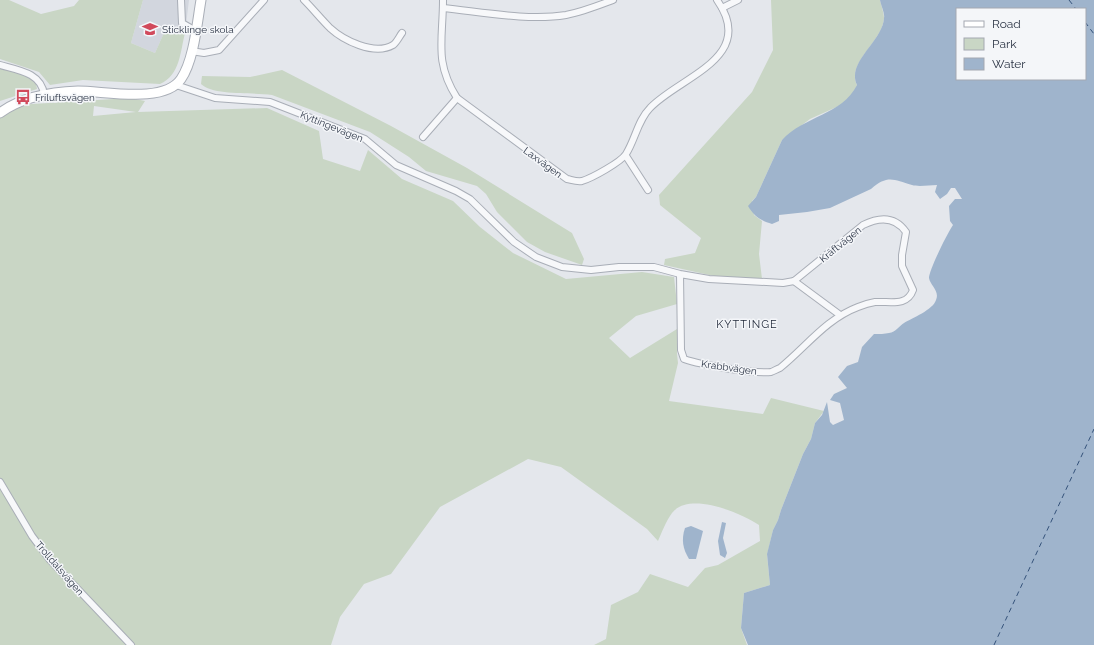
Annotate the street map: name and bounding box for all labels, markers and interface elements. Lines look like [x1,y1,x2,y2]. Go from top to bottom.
legend [956,8,1086,80]
text: Road [992,17,1021,31]
school or university icon: Sticklinge skola [141,20,159,38]
place label: Sticklinge skola [162,24,234,35]
text: Park [992,37,1017,51]
text: Water [992,57,1026,71]
bus stop icon: Friluftsvägen [14,88,32,106]
place label: Friluftsvägen [35,92,95,103]
street label: Kyttingevägen [299,109,365,144]
street label: Laxvägen [521,145,564,180]
street label: Kräftvägen [817,224,864,265]
district label: KYTTINGE [716,318,778,331]
street label: Krabbvägen [700,358,758,377]
street label: Trolldalsvägen [33,539,86,598]

